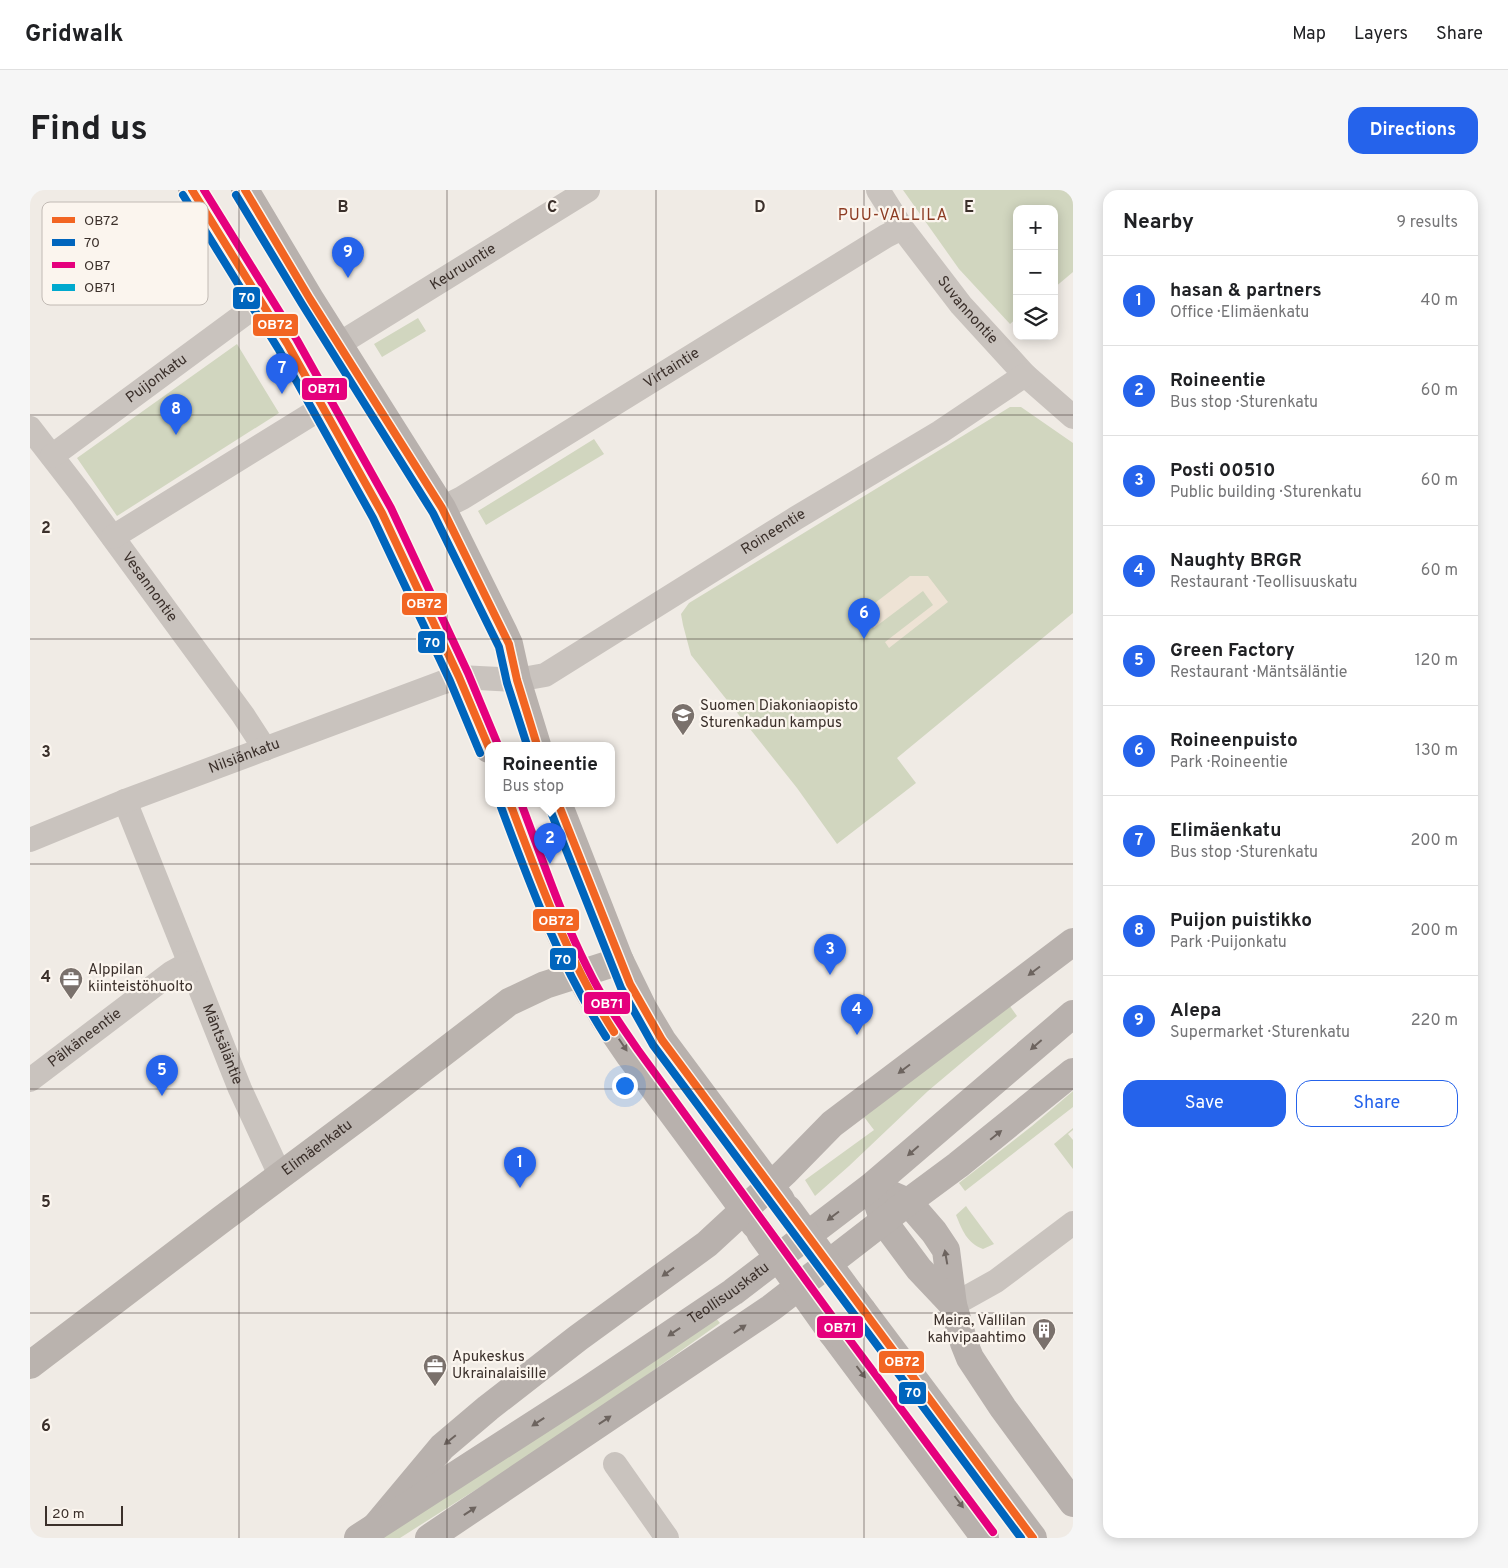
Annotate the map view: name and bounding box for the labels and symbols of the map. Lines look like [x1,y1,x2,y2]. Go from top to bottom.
text: B [337,198,349,218]
text: C [547,198,557,218]
text: D [754,198,766,218]
text: E [964,198,974,218]
legend [42,202,208,305]
district label: PUU-VALLILA [838,206,948,226]
text: OB72 [84,213,119,230]
text: 70 [84,235,100,252]
pin: 9 [332,237,364,278]
street label: Keuruuntie [427,240,500,295]
text: OB7 [84,258,110,275]
street label: Suvannontie [933,272,1002,348]
text: OB71 [84,280,116,297]
line badge: 70 [232,286,261,310]
text: 70 [239,290,255,307]
line badge: OB72 [252,313,299,337]
text: OB72 [257,317,293,334]
street label: Virtaintie [640,344,703,393]
street label: Puijonkatu [122,350,191,408]
pin: 7 [266,353,298,394]
line badge: OB71 [301,377,348,401]
text: OB71 [307,381,341,398]
pin: 8 [160,394,192,435]
street label: Roineentie [738,505,809,559]
text: 2 [41,519,51,539]
street label: Vesannontie [117,548,181,626]
line badge: OB72 [401,592,448,616]
text: OB72 [406,596,442,613]
pin: 6 [848,598,880,639]
line badge: 70 [417,630,446,654]
text: 70 [424,635,440,652]
place label: Suomen Diakoniaopisto Sturenkadun kampus [700,697,858,733]
school or university icon: Suomen Diakoniaopisto Sturenkadun kampus [670,702,696,736]
street label: Nilsiänkatu [206,735,283,778]
text: 3 [41,743,51,763]
pin: 2 [534,823,566,864]
line badge: OB72 [532,908,580,932]
text: OB72 [538,913,574,930]
pin: 3 [814,934,846,975]
line badge: 70 [549,947,577,971]
text: 70 [555,952,571,969]
place label: Alppilan kiinteistöhuolto [88,961,193,997]
office icon: Alppilan kiinteistöhuolto [58,966,84,1000]
one-way arrow [1027,966,1041,976]
text: 4 [41,968,51,988]
line badge: OB71 [583,991,631,1015]
pin: 4 [841,994,873,1035]
text: OB71 [590,996,624,1013]
street label: Mäntsäläntie [198,1001,247,1088]
street label: Pälkäneentie [44,1004,125,1072]
one-way arrow [618,1039,628,1052]
one-way arrow [1030,1040,1043,1051]
pin: 5 [146,1055,178,1096]
one-way arrow [897,1064,911,1074]
your location [612,1073,638,1099]
street label: Elimäenkatu [278,1116,356,1180]
one-way arrow [989,1129,1002,1140]
one-way arrow [907,1146,920,1157]
pin: 1 [504,1147,536,1188]
text: 5 [41,1193,51,1213]
one-way arrow [827,1210,840,1221]
one-way arrow [942,1248,950,1264]
street label: Teollisuuskatu [684,1258,773,1329]
one-way arrow [661,1267,675,1277]
place label: Meira, Vallilan kahvipaahtimo [927,1312,1026,1348]
line badge: OB71 [816,1315,864,1339]
building icon: Meira, Vallilan kahvipaahtimo [1031,1317,1057,1351]
text: OB71 [823,1320,857,1337]
one-way arrow [733,1325,746,1334]
one-way arrow [667,1327,680,1337]
place label: Apukeskus Ukrainalaisille [452,1348,546,1384]
line badge: OB72 [878,1350,925,1374]
office icon: Apukeskus Ukrainalaisille [422,1353,448,1387]
text: OB72 [884,1354,920,1371]
one-way arrow [856,1365,867,1378]
line badge: 70 [898,1381,927,1405]
text: 70 [905,1385,921,1402]
one-way arrow [598,1415,611,1425]
text: 6 [41,1417,51,1437]
one-way arrow [532,1417,545,1427]
one-way arrow [444,1434,457,1445]
one-way arrow [953,1495,964,1508]
scale bar [45,1503,122,1526]
one-way arrow [463,1506,477,1516]

